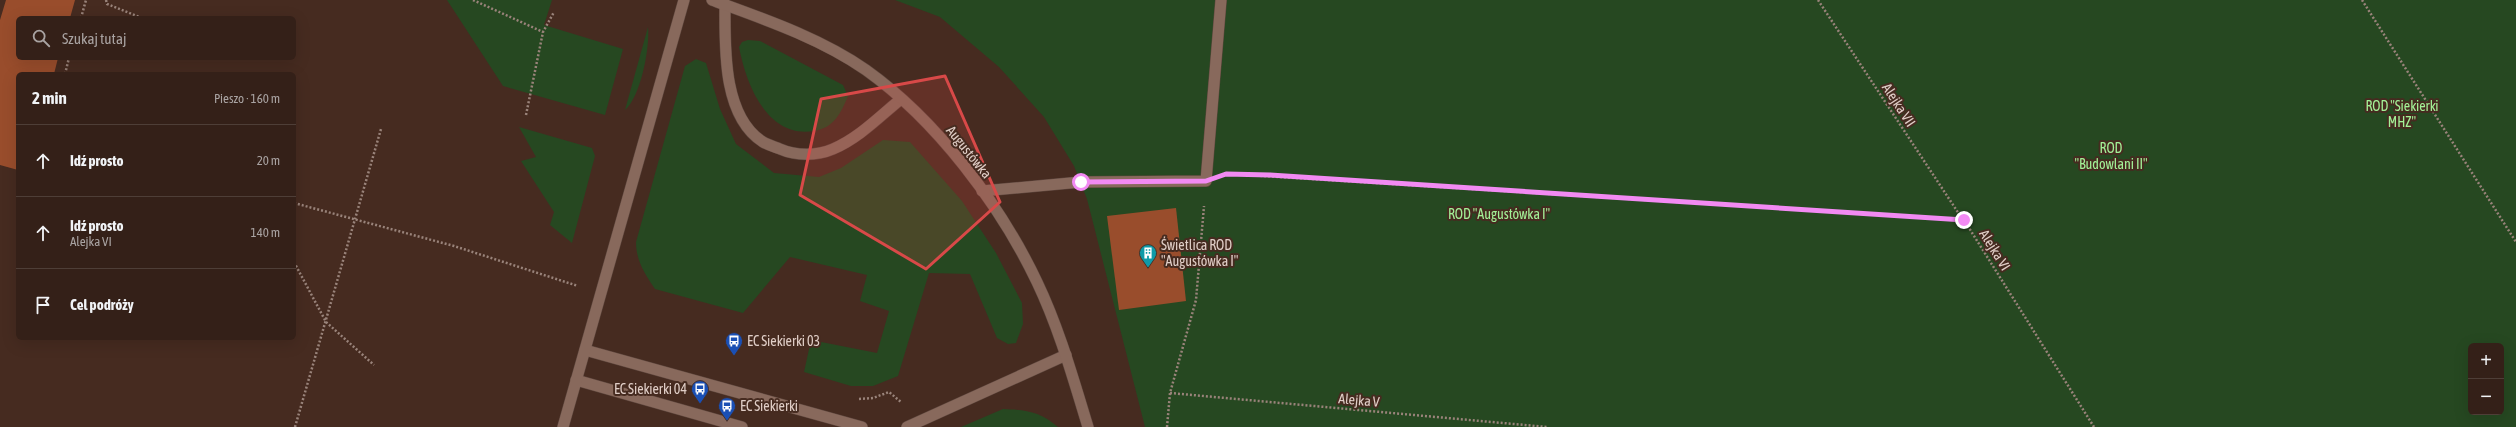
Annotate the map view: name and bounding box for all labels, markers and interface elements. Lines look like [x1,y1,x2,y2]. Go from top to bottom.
search box [16,16,296,60]
icon: search [30,27,52,49]
text: Szukaj tutaj [62,30,126,47]
street label: Alejka VII [1879,80,1919,130]
text: 2 min [32,88,67,108]
text: Pieszo · 160 m [214,91,280,106]
park label: ROD "Siekierki MHZ" [2365,98,2439,130]
street label: Augustówka [943,123,995,181]
park label: ROD "Budowlani II" [2074,140,2148,172]
icon: ahead [32,150,54,172]
text: Idź prosto [70,152,124,169]
text: 20 m [257,153,280,168]
route start [1072,173,1090,191]
park label: ROD "Augustówka I" [1448,206,1550,222]
route end [1955,211,1973,229]
text: Idź prosto [70,217,124,234]
icon: ahead [32,222,54,244]
text: 140 m [251,225,280,240]
street label: Alejka VI [1976,227,2014,273]
text: Alejka VI [70,234,112,249]
place label: Świetlica ROD "Augustówka I" [1161,236,1239,269]
building icon: Świetlica ROD "Augustówka I" [1138,243,1158,268]
icon: arrive [32,294,54,316]
text: Cel podróży [70,296,134,313]
bus stop icon: EC Siekierki 03 [724,331,744,356]
place label: EC Siekierki 03 [747,333,820,349]
map controls [2468,343,2504,415]
button: + [2468,343,2504,379]
bus stop icon: EC Siekierki 04 [690,379,710,404]
button: − [2468,379,2504,415]
place label: EC Siekierki 04 [614,381,687,397]
street label: Alejka V [1338,390,1380,410]
bus stop icon: EC Siekierki [717,396,737,421]
place label: EC Siekierki [740,398,798,414]

